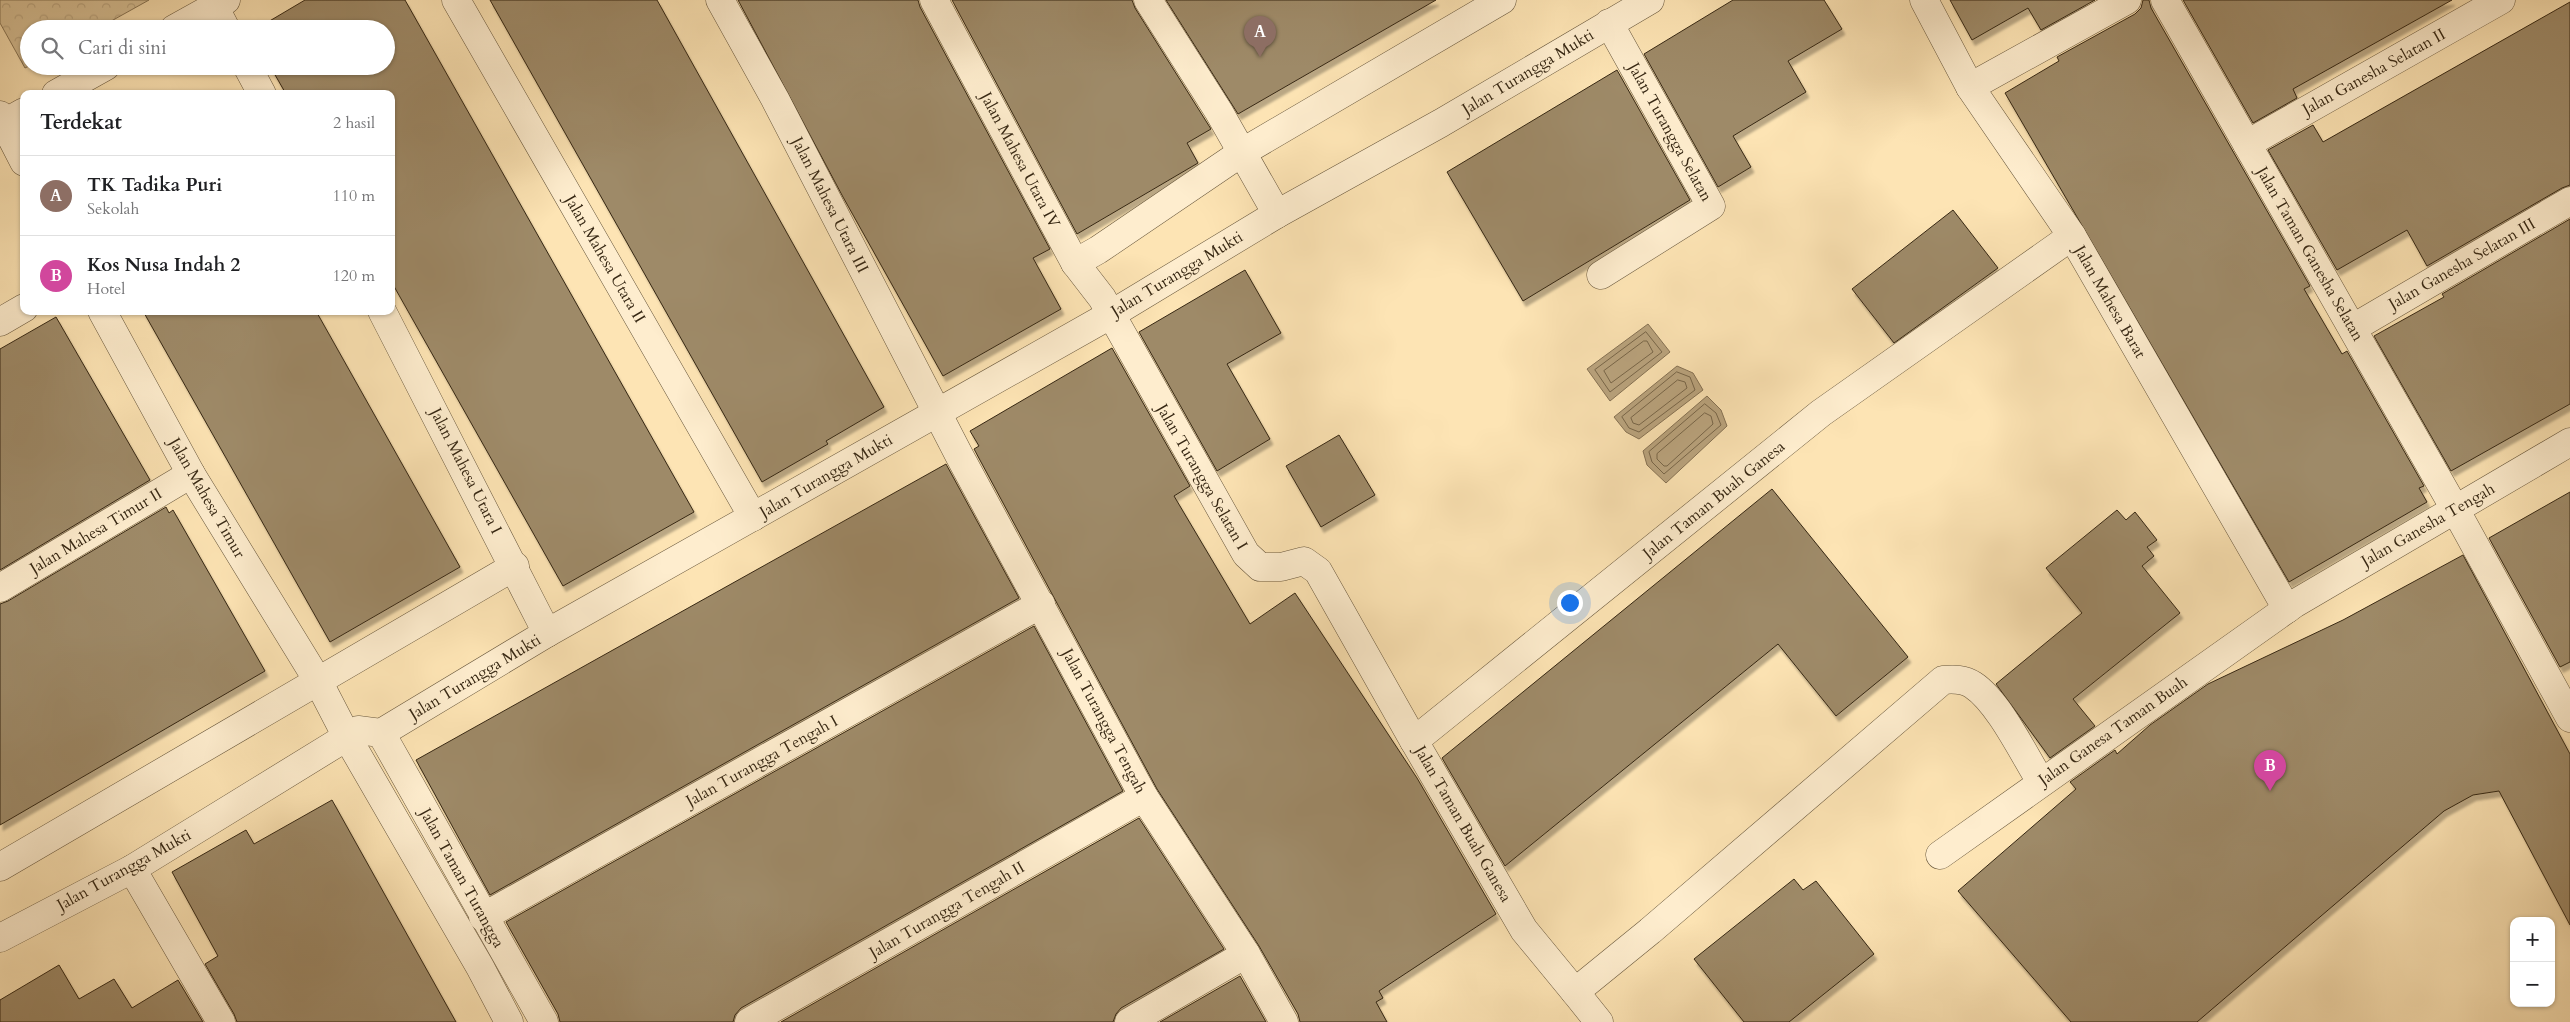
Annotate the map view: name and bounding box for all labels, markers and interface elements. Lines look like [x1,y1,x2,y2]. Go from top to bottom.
pin: A [1244,16,1276,57]
search box [20,20,395,75]
street label: Jalan Ganesha Selatan II [2297,23,2450,122]
street label: Jalan Turangga Mukti [1456,24,1598,121]
icon: search [38,34,66,62]
text: Cari di sini [78,35,167,61]
street label: Jalan Turangga Selatan [1622,57,1717,205]
street label: Jalan Mahesa Utara IV [974,87,1065,232]
text: Terdekat [40,108,122,137]
text: 2 hasil [333,112,375,134]
street label: Jalan Mahesa Utara III [785,132,874,277]
street label: Jalan Taman Ganesha Selatan [2250,161,2369,345]
text: TK Tadika Puri [87,172,222,198]
text: A [50,185,62,207]
text: 110 m [333,185,375,207]
street label: Jalan Mahesa Utara II [558,189,651,327]
text: Sekolah [87,198,139,220]
street label: Jalan Ganesha Selatan III [2383,213,2539,316]
street label: Jalan Turangga Mukti [1105,226,1247,323]
street label: Jalan Mahesa Barat [2068,240,2151,362]
text: Kos Nusa Indah 2 [87,252,240,278]
text: B [50,265,62,287]
text: 120 m [333,265,375,287]
text: Hotel [87,278,125,300]
street label: Jalan Turangga Selatan I [1150,398,1253,554]
street label: Jalan Mahesa Utara I [424,402,507,538]
street label: Jalan Turangga Mukti [754,429,897,524]
street label: Jalan Mahesa Timur [163,432,251,562]
street label: Jalan Taman Buah Ganesa [1637,436,1790,566]
street label: Jalan Ganesha Tengah [2355,478,2499,573]
street label: Jalan Mahesa Timur II [24,483,166,580]
your location [1557,590,1583,616]
street label: Jalan Turangga Mukti [403,629,545,726]
street label: Jalan Turangga Tengah [1056,643,1152,797]
street label: Jalan Ganesa Taman Buah [2033,671,2192,792]
street label: Jalan Turangga Tengah I [680,710,842,813]
street label: Jalan Taman Buah Ganesa [1408,740,1517,906]
pin: B [2254,750,2286,791]
street label: Jalan Taman Turangga [413,803,510,952]
street label: Jalan Turangga Mukti [51,824,195,917]
street label: Jalan Turangga Tengah II [863,856,1029,965]
map controls [2510,917,2555,1007]
button: + [2510,917,2555,962]
button: − [2510,962,2555,1007]

